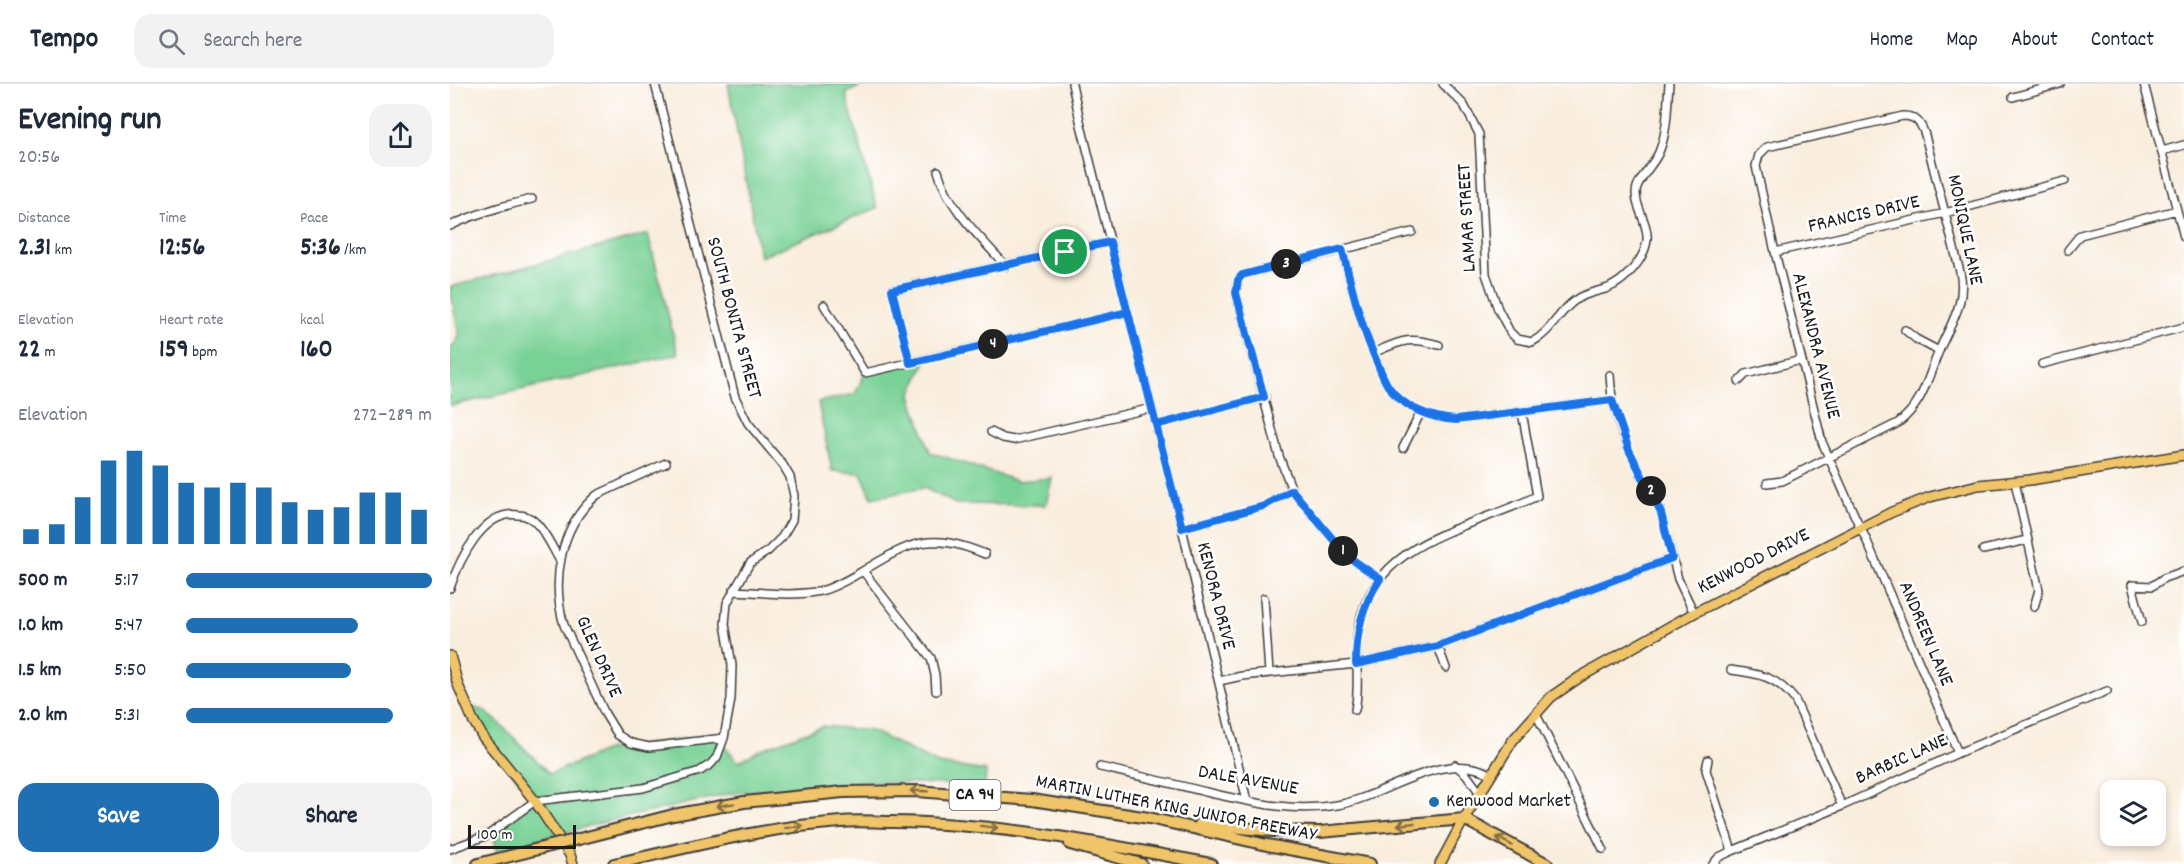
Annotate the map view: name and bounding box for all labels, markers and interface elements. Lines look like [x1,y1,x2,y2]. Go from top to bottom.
search box [134,14,554,68]
text: Tempo [30,21,98,61]
icon: search [155,25,188,58]
text: Search here [203,26,303,57]
text: Home [1869,26,1913,56]
text: Map [1946,26,1978,56]
text: About [2011,26,2058,56]
text: Contact [2091,26,2154,56]
text: Evening run [18,98,162,145]
button: share [369,104,432,167]
text: 20:56 [18,144,60,172]
street label: LAMAR STREET [1451,163,1485,273]
street label: MONIQUE LANE [1939,172,1989,288]
street label: FRANCIS DRIVE [1805,189,1923,241]
text: Distance [18,207,70,230]
text: Time [159,207,186,230]
text: Pace [300,207,328,230]
pin [1039,226,1090,277]
text: 2.31 [18,230,51,267]
text: 12:56 [159,230,205,267]
text: 5:36 [300,230,341,267]
street label: SOUTH BONITA STREET [698,234,768,402]
icon: arrive [1048,235,1081,268]
text: km [51,239,72,262]
text: /km [341,239,366,262]
pin: 3 [1271,249,1301,279]
text: 3 [1282,252,1290,275]
street label: ALEXANDRA AVENUE [1783,270,1847,422]
text: Elevation [18,309,74,332]
text: Heart rate [159,309,224,332]
text: kcal [300,309,324,332]
pin: 4 [978,329,1008,359]
text: 22 [18,332,41,369]
text: 159 [159,332,189,369]
text: 160 [300,332,333,369]
text: 4 [990,332,996,355]
text: m [41,341,55,364]
text: bpm [189,341,218,364]
text: Elevation [18,402,88,430]
text: 272–289 m [353,402,432,430]
pin: 2 [1636,476,1666,506]
text: 2 [1648,479,1655,502]
street label: KENWOOD DRIVE [1693,522,1815,602]
pin: 1 [1328,536,1358,566]
street label: KENORA DRIVE [1188,539,1242,653]
text: 1 [1341,539,1345,562]
text: 500 m [18,567,67,595]
text: 5:17 [114,567,139,595]
street label: ANDREEN LANE [1890,577,1960,691]
text: 1.0 km [18,612,63,640]
text: 5:47 [114,612,143,640]
street label: GLEN DRIVE [568,612,628,702]
text: 1.5 km [18,657,61,685]
text: 5:50 [114,657,147,685]
text: 2.0 km [18,702,67,730]
text: 5:31 [114,702,140,730]
street label: BARBIC LANE [1851,727,1953,793]
street label: DALE AVENUE [1196,758,1300,804]
street label: MARTIN LUTHER KING JUNIOR FREEWAY [1033,768,1320,850]
road number: CA 94 [950,780,1000,810]
map controls [2100,780,2166,846]
button: layers [2100,780,2166,846]
button: Save [18,783,219,852]
button: Share [231,783,432,852]
one-way arrow [910,785,930,797]
place label: Kenwood Market [1446,788,1571,816]
marker: Kenwood Market [1427,795,1441,809]
one-way arrow [716,800,736,811]
one-way arrow [1397,819,1417,830]
one-way arrow [784,821,804,832]
one-way arrow [978,821,998,832]
scale bar [468,822,576,850]
text: 100 m [477,824,513,847]
one-way arrow [1496,835,1514,846]

